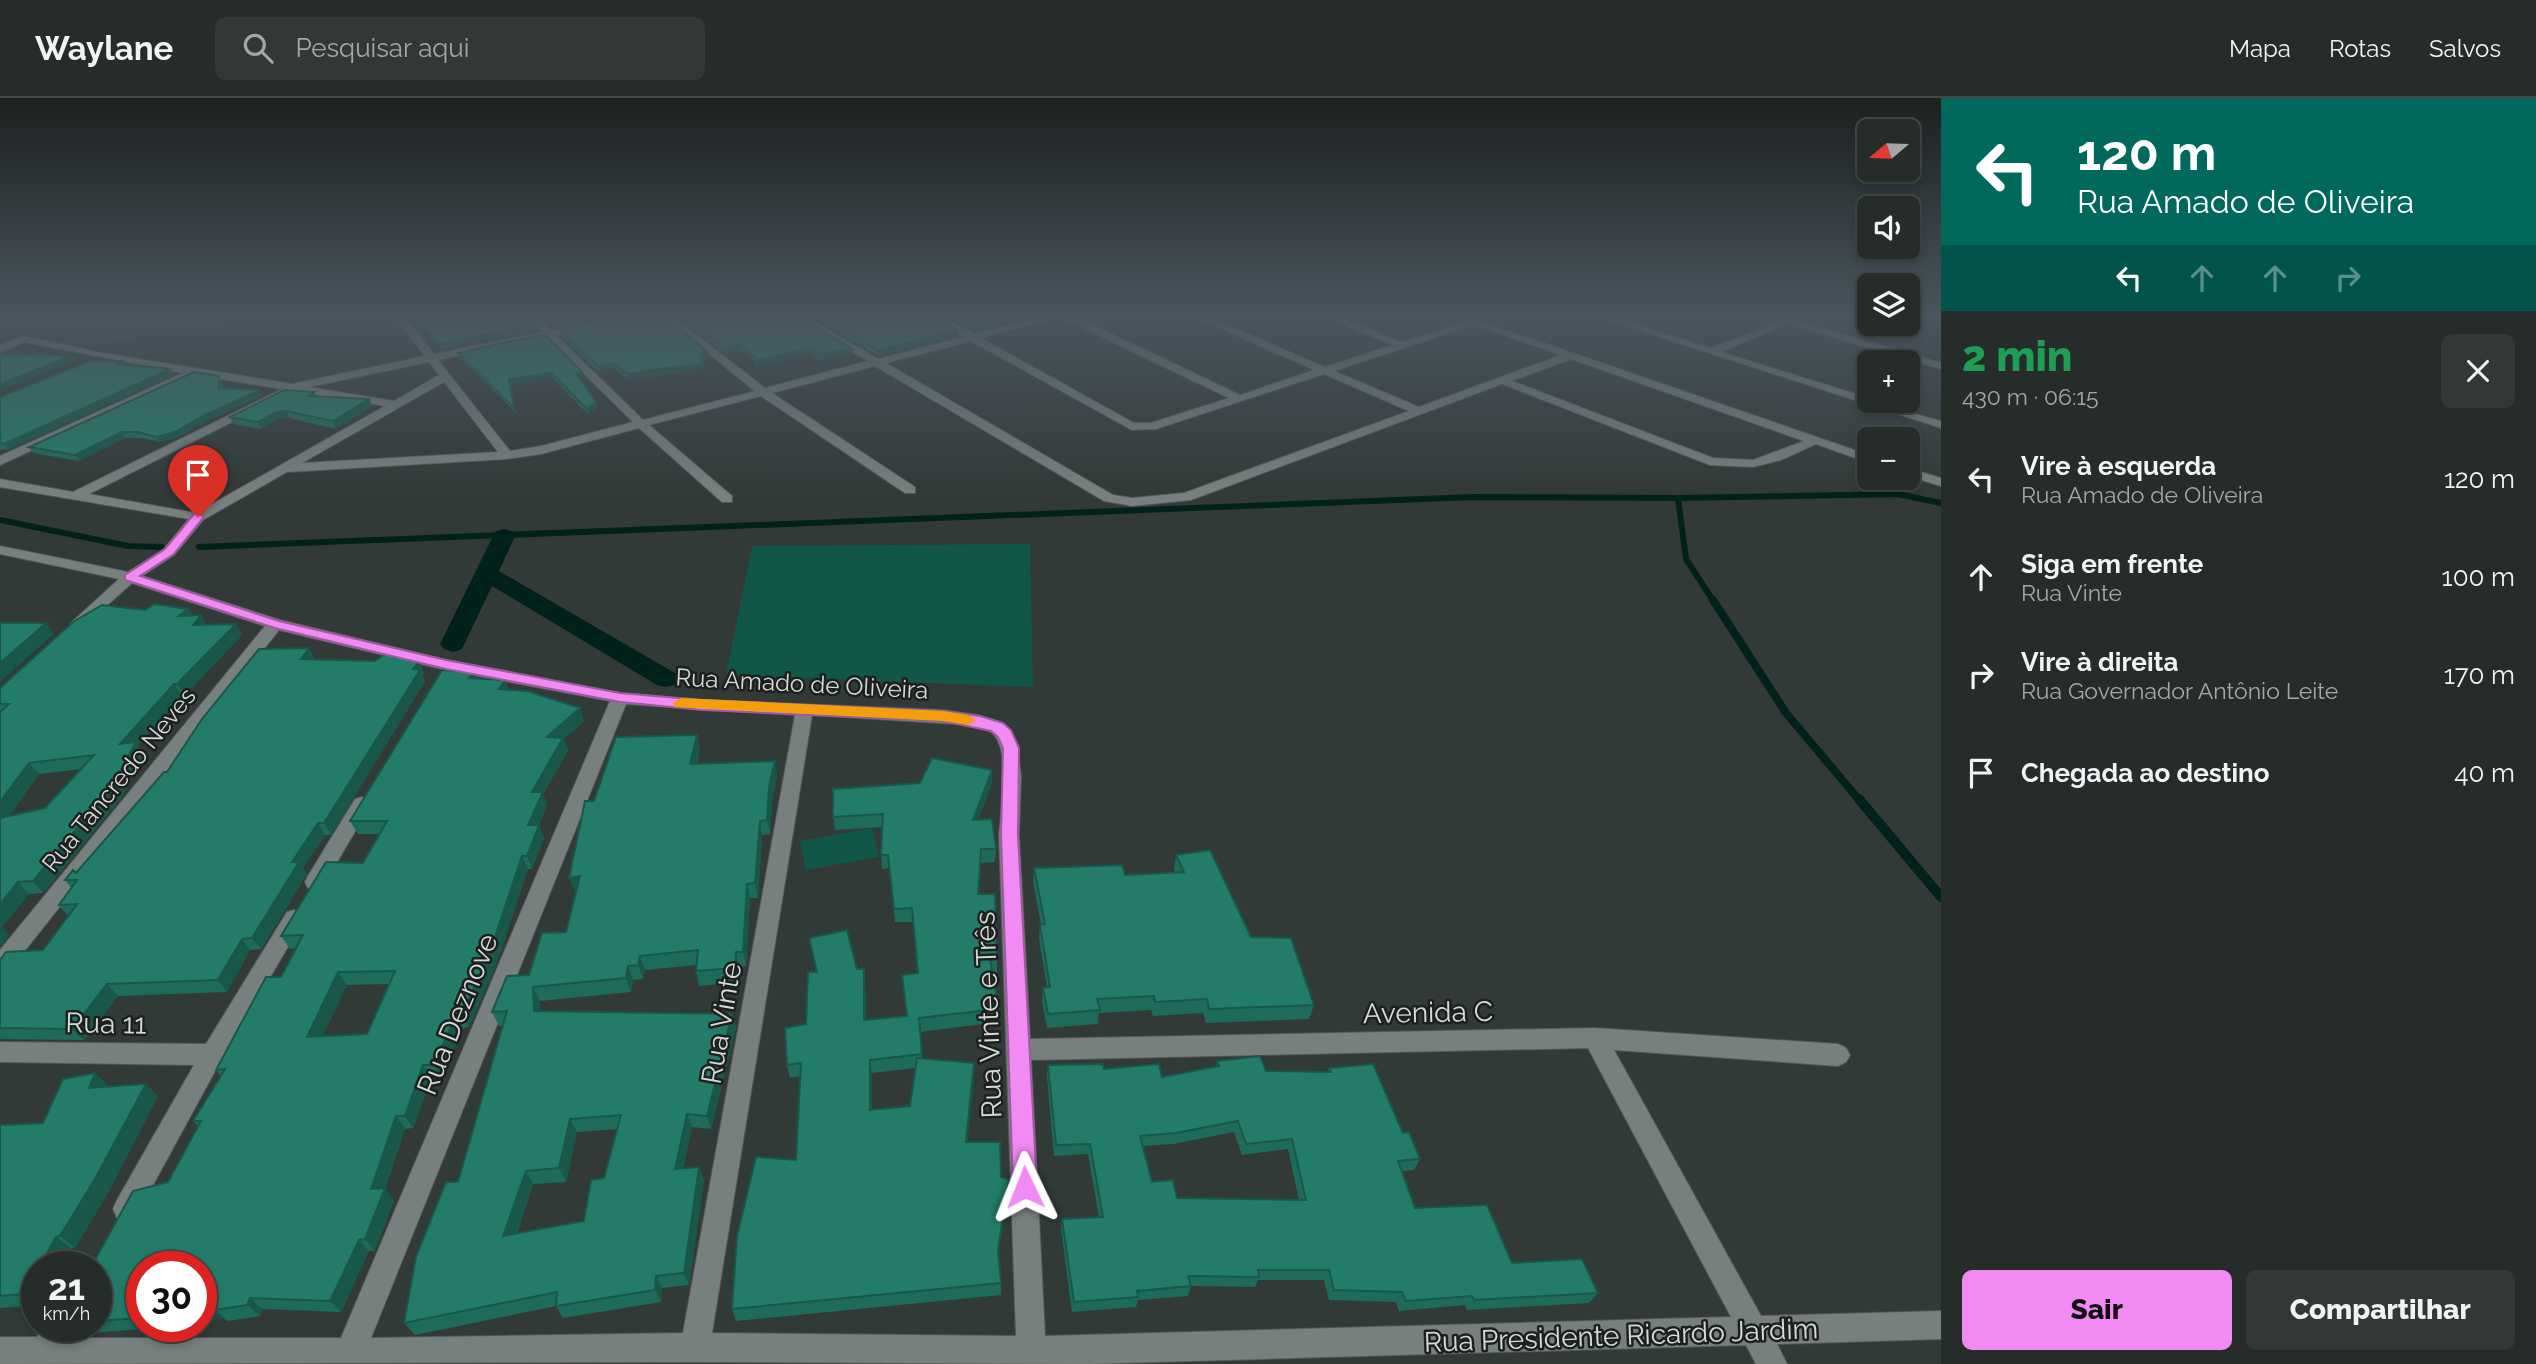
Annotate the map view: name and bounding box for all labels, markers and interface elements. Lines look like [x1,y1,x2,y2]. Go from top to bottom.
search box [215,17,705,80]
text: Waylane [35,29,173,68]
icon: search [239,29,277,67]
text: Pesquisar aqui [295,33,469,63]
text: Mapa [2229,34,2291,63]
text: Rotas [2329,34,2391,63]
text: Salvos [2429,34,2501,63]
north arrow [1857,119,1920,182]
map controls [1857,119,1920,490]
text: 120 m [2077,124,2216,181]
icon: left [1962,126,2053,217]
text: Rua Amado de Oliveira [2077,183,2414,220]
button: sound [1857,196,1920,259]
icon: left [2110,259,2148,297]
icon: ahead [2183,259,2221,297]
icon: ahead [2256,259,2294,297]
icon: right [2329,259,2367,297]
button: layers [1857,273,1920,336]
text: 2 min [1962,332,2072,381]
button: close [2441,334,2515,408]
button: + [1857,350,1920,413]
text: 430 m · 06:15 [1962,383,2099,410]
button: − [1857,427,1920,490]
pin [168,445,228,517]
text: Vire à esquerda [2021,451,2216,481]
icon: arrive [179,456,217,494]
icon: left [1962,460,2000,498]
text: 120 m [2444,464,2515,494]
text: Rua Amado de Oliveira [2021,481,2263,508]
text: Siga em frente [2021,549,2203,579]
icon: ahead [1962,558,2000,596]
text: 100 m [2442,562,2515,592]
text: Rua Vinte [2021,579,2122,606]
text: Vire à direita [2021,647,2178,677]
icon: right [1962,656,2000,694]
text: 170 m [2444,660,2515,690]
street label: Rua Amado de Oliveira [675,662,929,705]
text: Rua Governador Antônio Leite [2021,677,2338,704]
street label: Rua Tancredo Neves [36,682,202,877]
icon: arrive [1962,754,2000,792]
text: Chegada ao destino [2021,758,2270,788]
text: 40 m [2454,758,2515,788]
street label: Rua Vinte e Três [968,911,1009,1119]
street label: Rua Deznove [410,929,505,1099]
street label: Rua Vinte [695,960,748,1087]
street label: Avenida C [1363,995,1493,1030]
street label: Rua 11 [65,1006,147,1041]
position arrow [988,1150,1062,1224]
speed limit sign: 30 [126,1251,217,1342]
text: 21 [48,1267,85,1308]
button: Sair [1962,1270,2232,1350]
button: Compartilhar [2246,1270,2515,1350]
text: km/h [43,1303,90,1324]
street label: Rua Presidente Ricardo Jardim [1423,1312,1819,1359]

